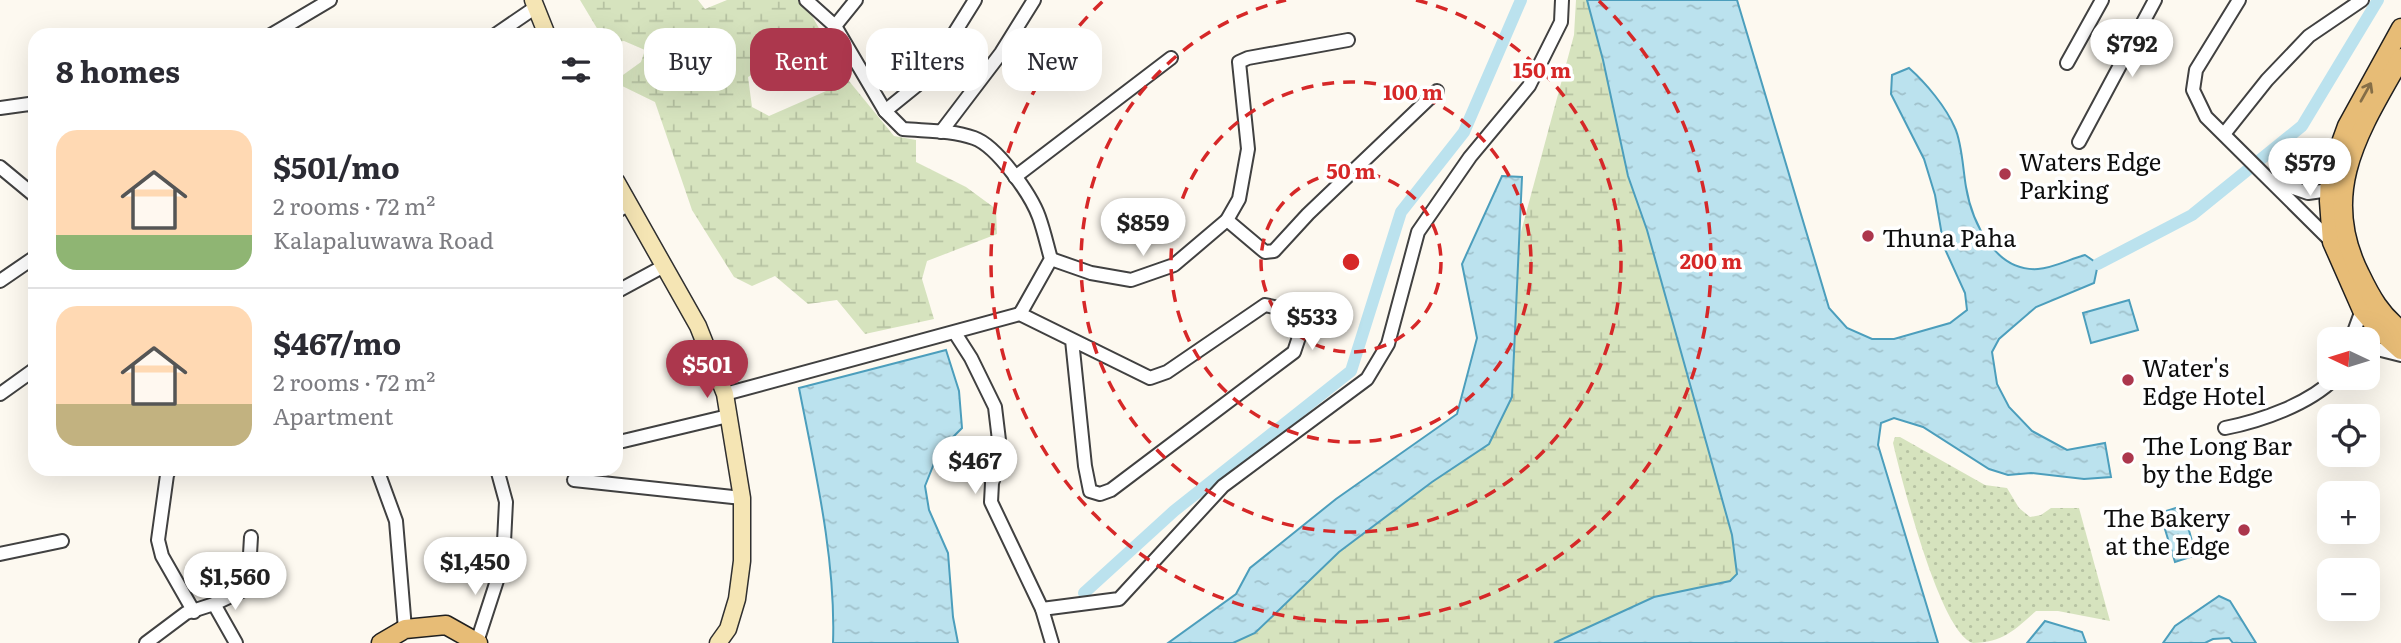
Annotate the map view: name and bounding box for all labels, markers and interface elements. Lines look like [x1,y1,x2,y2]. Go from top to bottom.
pin: $792 [2091,20,2173,79]
text: $792 [2106,25,2158,59]
chip: Buy [644,28,736,91]
chip: Rent [750,28,852,91]
chip: Filters [866,28,988,91]
chip: New [1002,28,1102,91]
text: 8 homes [56,48,180,92]
icon: filters [557,51,595,89]
text: 150 m [1513,53,1571,84]
text: 100 m [1383,75,1443,106]
one-way arrow [2359,82,2373,102]
pin: $579 [2269,138,2351,198]
place label: Waters Edge Parking [2019,143,2161,206]
text: $501/mo [273,144,400,188]
text: $579 [2284,144,2336,178]
text: 50 m [1326,154,1376,185]
icon: home [112,158,196,242]
marker: Waters Edge Parking [1997,166,2013,182]
text: 2 rooms · 72 m² [273,188,435,222]
pin: $859 [1102,198,1184,258]
text: $859 [1117,204,1169,238]
place label: Thuna Paha [1882,219,2016,254]
text: Kalapaluwawa Road [273,222,494,256]
marker: Thuna Paha [1860,228,1876,244]
text: 200 m [1680,244,1742,275]
centre of rings [1339,250,1363,274]
pin: $533 [1271,292,1353,352]
text: $533 [1286,298,1338,332]
text: $467/mo [273,320,401,364]
north arrow [2317,327,2380,390]
map controls [2317,327,2380,621]
icon: home [112,334,196,418]
pin: $501 [666,340,748,400]
text: $501 [682,346,732,380]
place label: Water's Edge Hotel [2142,349,2265,412]
text: 2 rooms · 72 m² [273,364,435,398]
marker: Water's Edge Hotel [2120,372,2136,388]
text: Apartment [273,398,393,432]
button: locate [2317,404,2380,467]
place label: The Long Bar by the Edge [2142,427,2292,490]
pin: $467 [934,436,1016,496]
text: $467 [948,442,1002,476]
marker: The Long Bar by the Edge [2120,450,2136,466]
button: + [2317,481,2380,544]
place label: The Bakery at the Edge [2103,499,2230,562]
marker: The Bakery at the Edge [2236,522,2252,538]
pin: $1,450 [418,538,532,597]
text: $1,450 [440,543,510,577]
pin: $1,560 [178,552,292,612]
text: $1,560 [200,558,270,592]
button: − [2317,558,2380,621]

